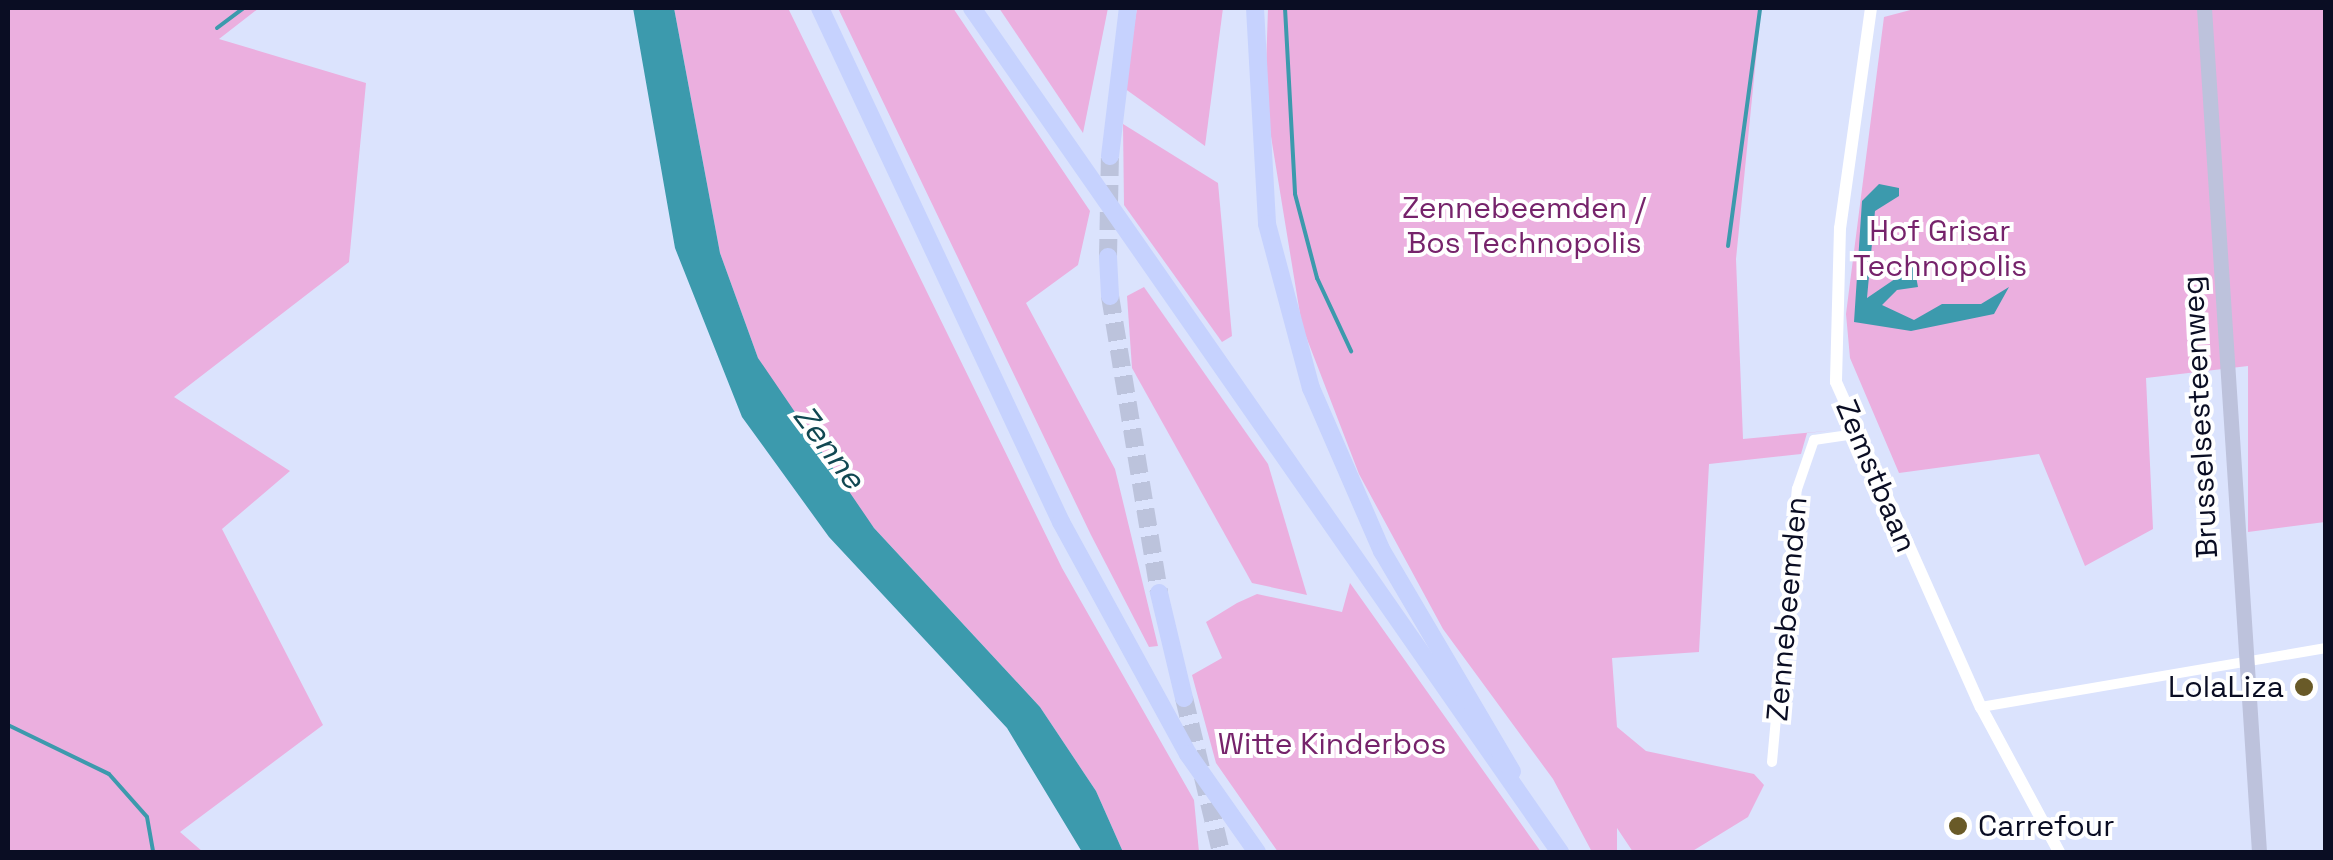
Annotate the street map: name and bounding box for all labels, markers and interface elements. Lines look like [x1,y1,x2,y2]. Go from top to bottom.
park label: Zennebeemden / Bos Technopolis [1402,190,1646,260]
park label: Hof Grisar Technopolis [1853,213,2027,284]
street label: Brusselsesteenweg [2175,275,2225,559]
street label: Zemstbaan [1828,394,1924,558]
water label: Zenne [785,397,873,497]
street label: Zennebeemden [1759,495,1815,723]
place label: LolaLiza [2168,669,2284,705]
marker: LolaLiza [2293,676,2315,698]
park label: Witte Kinderbos [1218,726,1446,762]
place label: Carrefour [1978,808,2115,844]
marker: Carrefour [1947,815,1969,837]

